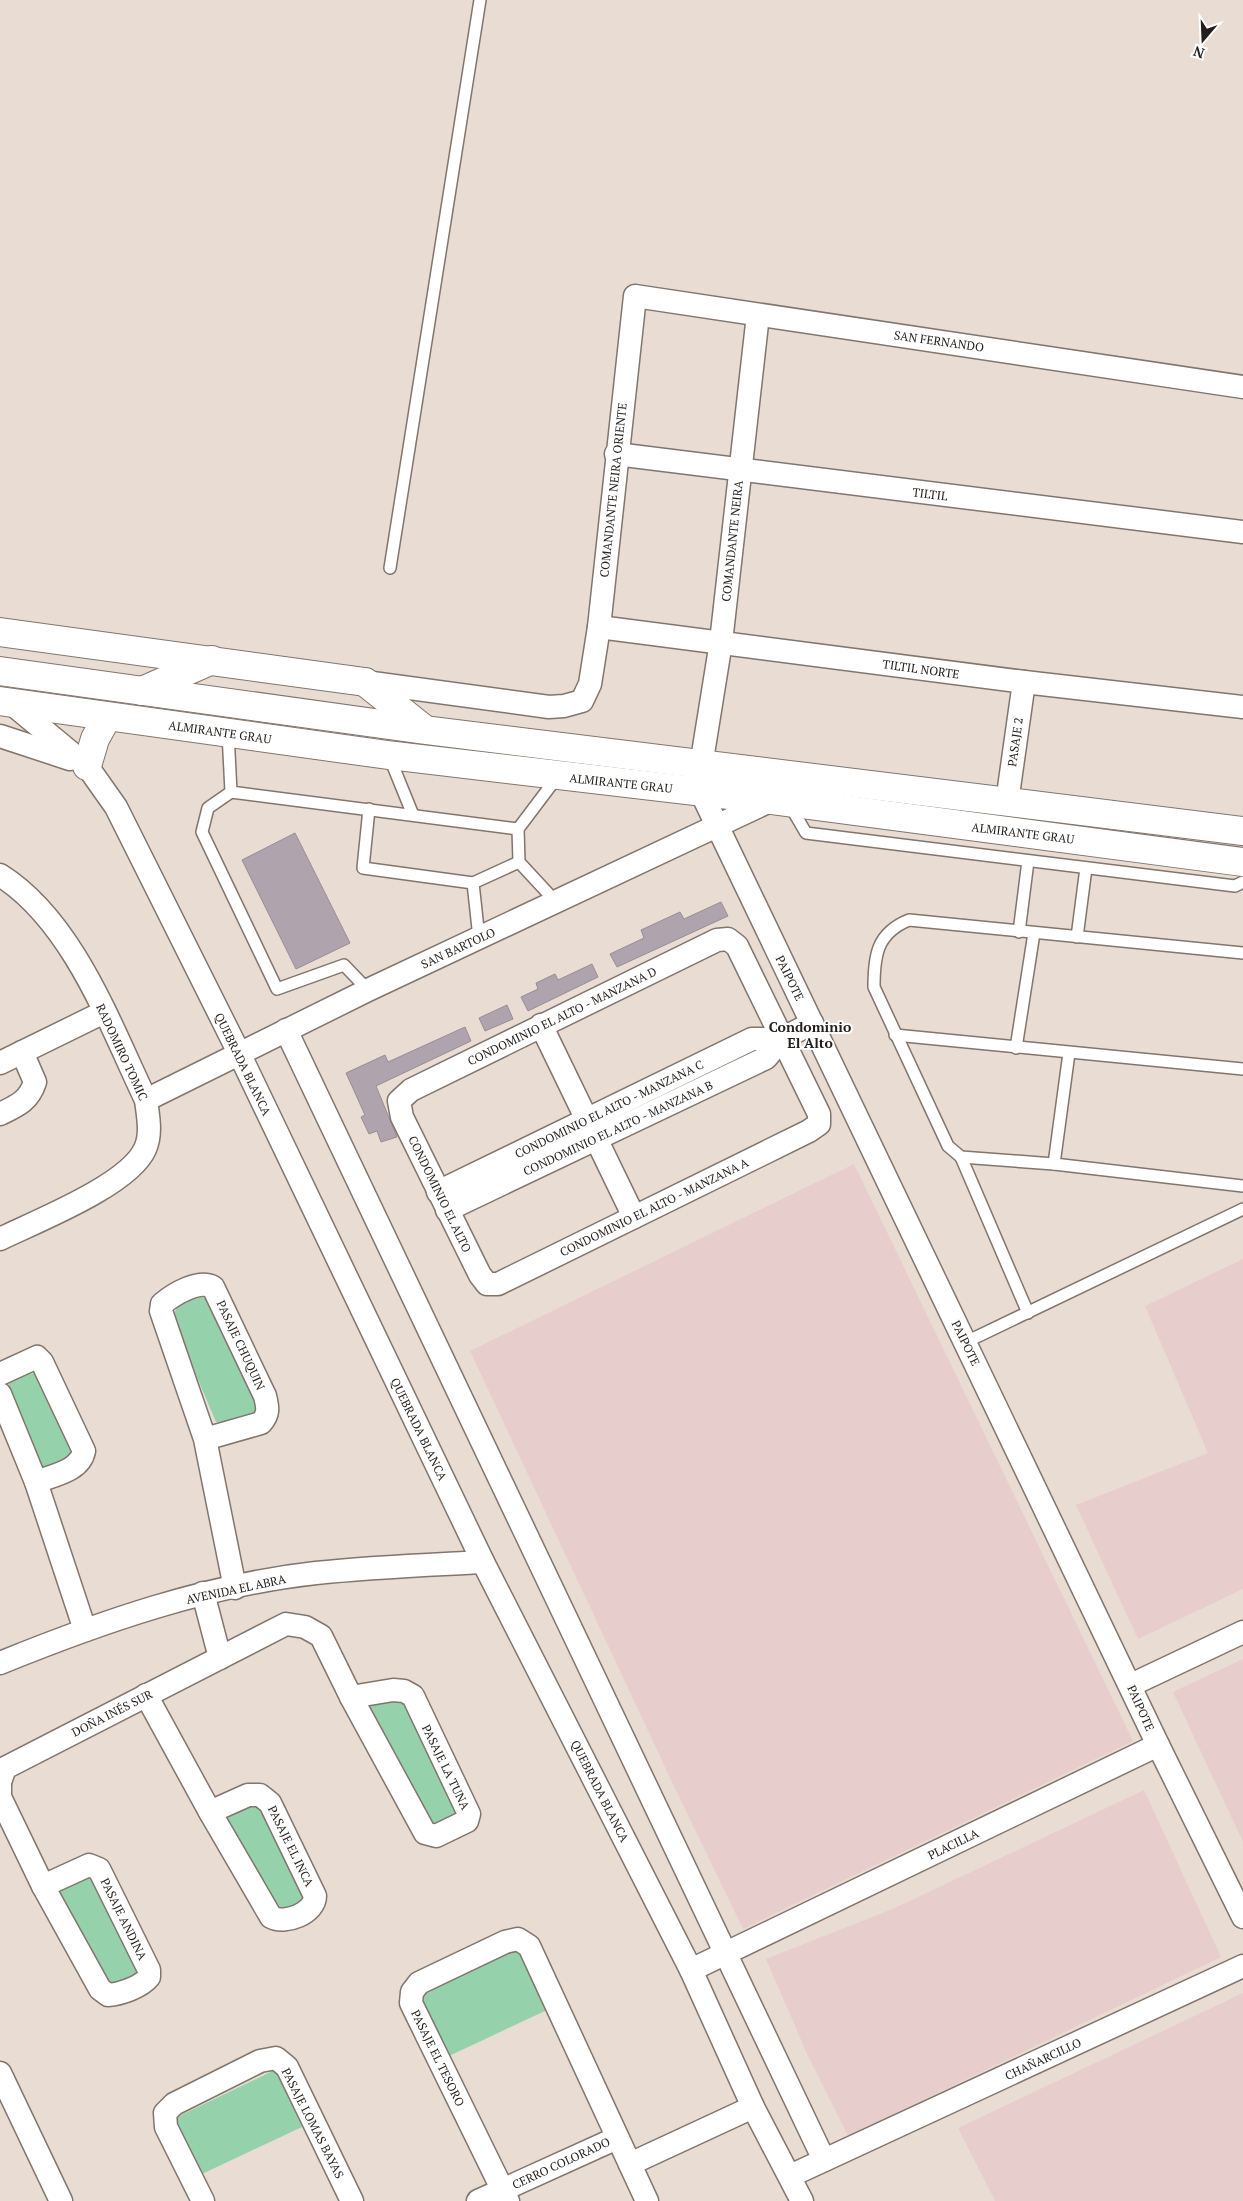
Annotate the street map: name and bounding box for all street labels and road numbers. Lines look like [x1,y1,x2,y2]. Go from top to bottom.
street label: SAN FERNANDO [893,327,985,355]
street label: COMANDANTE NEIRA ORIENTE [596,402,630,578]
street label: COMANDANTE NEIRA [718,479,746,602]
street label: TILTIL [912,484,949,504]
street label: TILTIL NORTE [882,656,960,682]
street label: PASAJE 2 [1004,716,1026,768]
street label: ALMIRANTE GRAU [168,717,272,747]
street label: ALMIRANTE GRAU [569,770,673,796]
street label: ALMIRANTE GRAU [971,819,1075,847]
street label: SAN BARTOLO [419,924,498,972]
street label: PAIPOTE [773,953,807,1003]
street label: CONDOMINIO EL ALTO - MANZANA D [465,964,659,1068]
street label: RADOMIRO TOMIC [93,1001,151,1103]
street label: QUEBRADA BLANCA [212,1010,275,1119]
street label: CONDOMINIO EL ALTO - MANZANA C [512,1057,706,1161]
street label: CONDOMINIO EL ALTO - MANZANA B [521,1077,715,1179]
street label: CONDOMINIO EL ALTO [405,1133,475,1255]
street label: CONDOMINIO EL ALTO - MANZANA A [557,1154,752,1259]
street label: PASAJE CHUQUIN [214,1298,269,1393]
street label: PAIPOTE [949,1318,983,1368]
street label: QUEBRADA BLANCA [388,1375,451,1484]
street label: AVENIDA EL ABRA [185,1571,288,1607]
street label: PAIPOTE [1124,1683,1158,1733]
street label: DOÑA INÉS SUR [69,1686,155,1740]
street label: PASAJE LA TUNA [419,1722,473,1813]
street label: QUEBRADA BLANCA [568,1737,633,1845]
street label: PASAJE EL INCA [265,1803,317,1890]
street label: PLACILLA [925,1825,982,1863]
street label: PASAJE ANDINA [98,1875,151,1963]
street label: PASAJE EL TESORO [408,2007,468,2109]
street label: CHAÑARCILLO [1002,2035,1084,2083]
street label: PASAJE LOMAS BAYAS [279,2065,347,2181]
street label: CERRO COLORADO [510,2134,612,2192]

